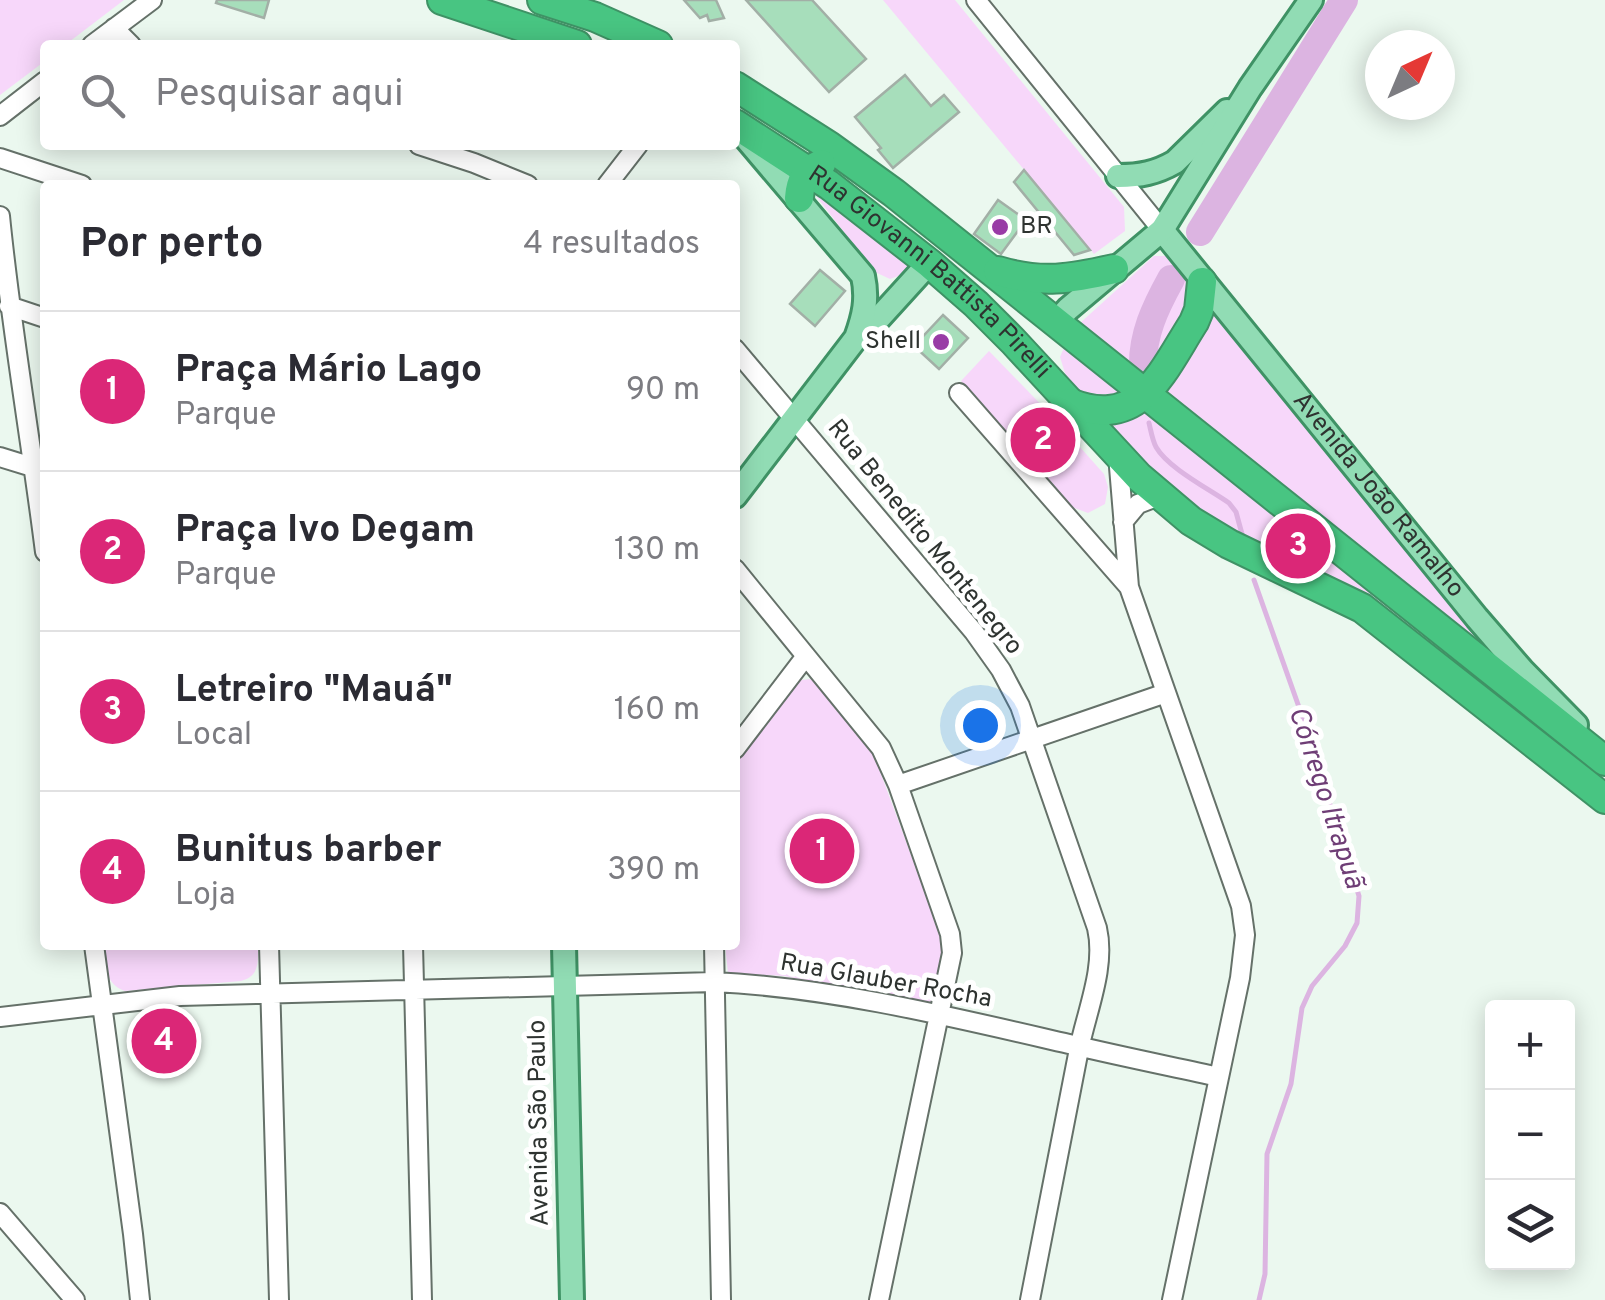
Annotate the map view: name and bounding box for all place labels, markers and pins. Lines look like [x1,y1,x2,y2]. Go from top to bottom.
place label: BR [1020,211,1053,243]
marker: BR [989,216,1011,238]
place label: Shell [865,326,921,358]
marker: Shell [930,331,952,353]
pin: 2 [1010,402,1076,478]
pin: 3 [1266,508,1330,584]
pin: 1 [790,814,854,888]
pin: 4 [132,1004,196,1078]

